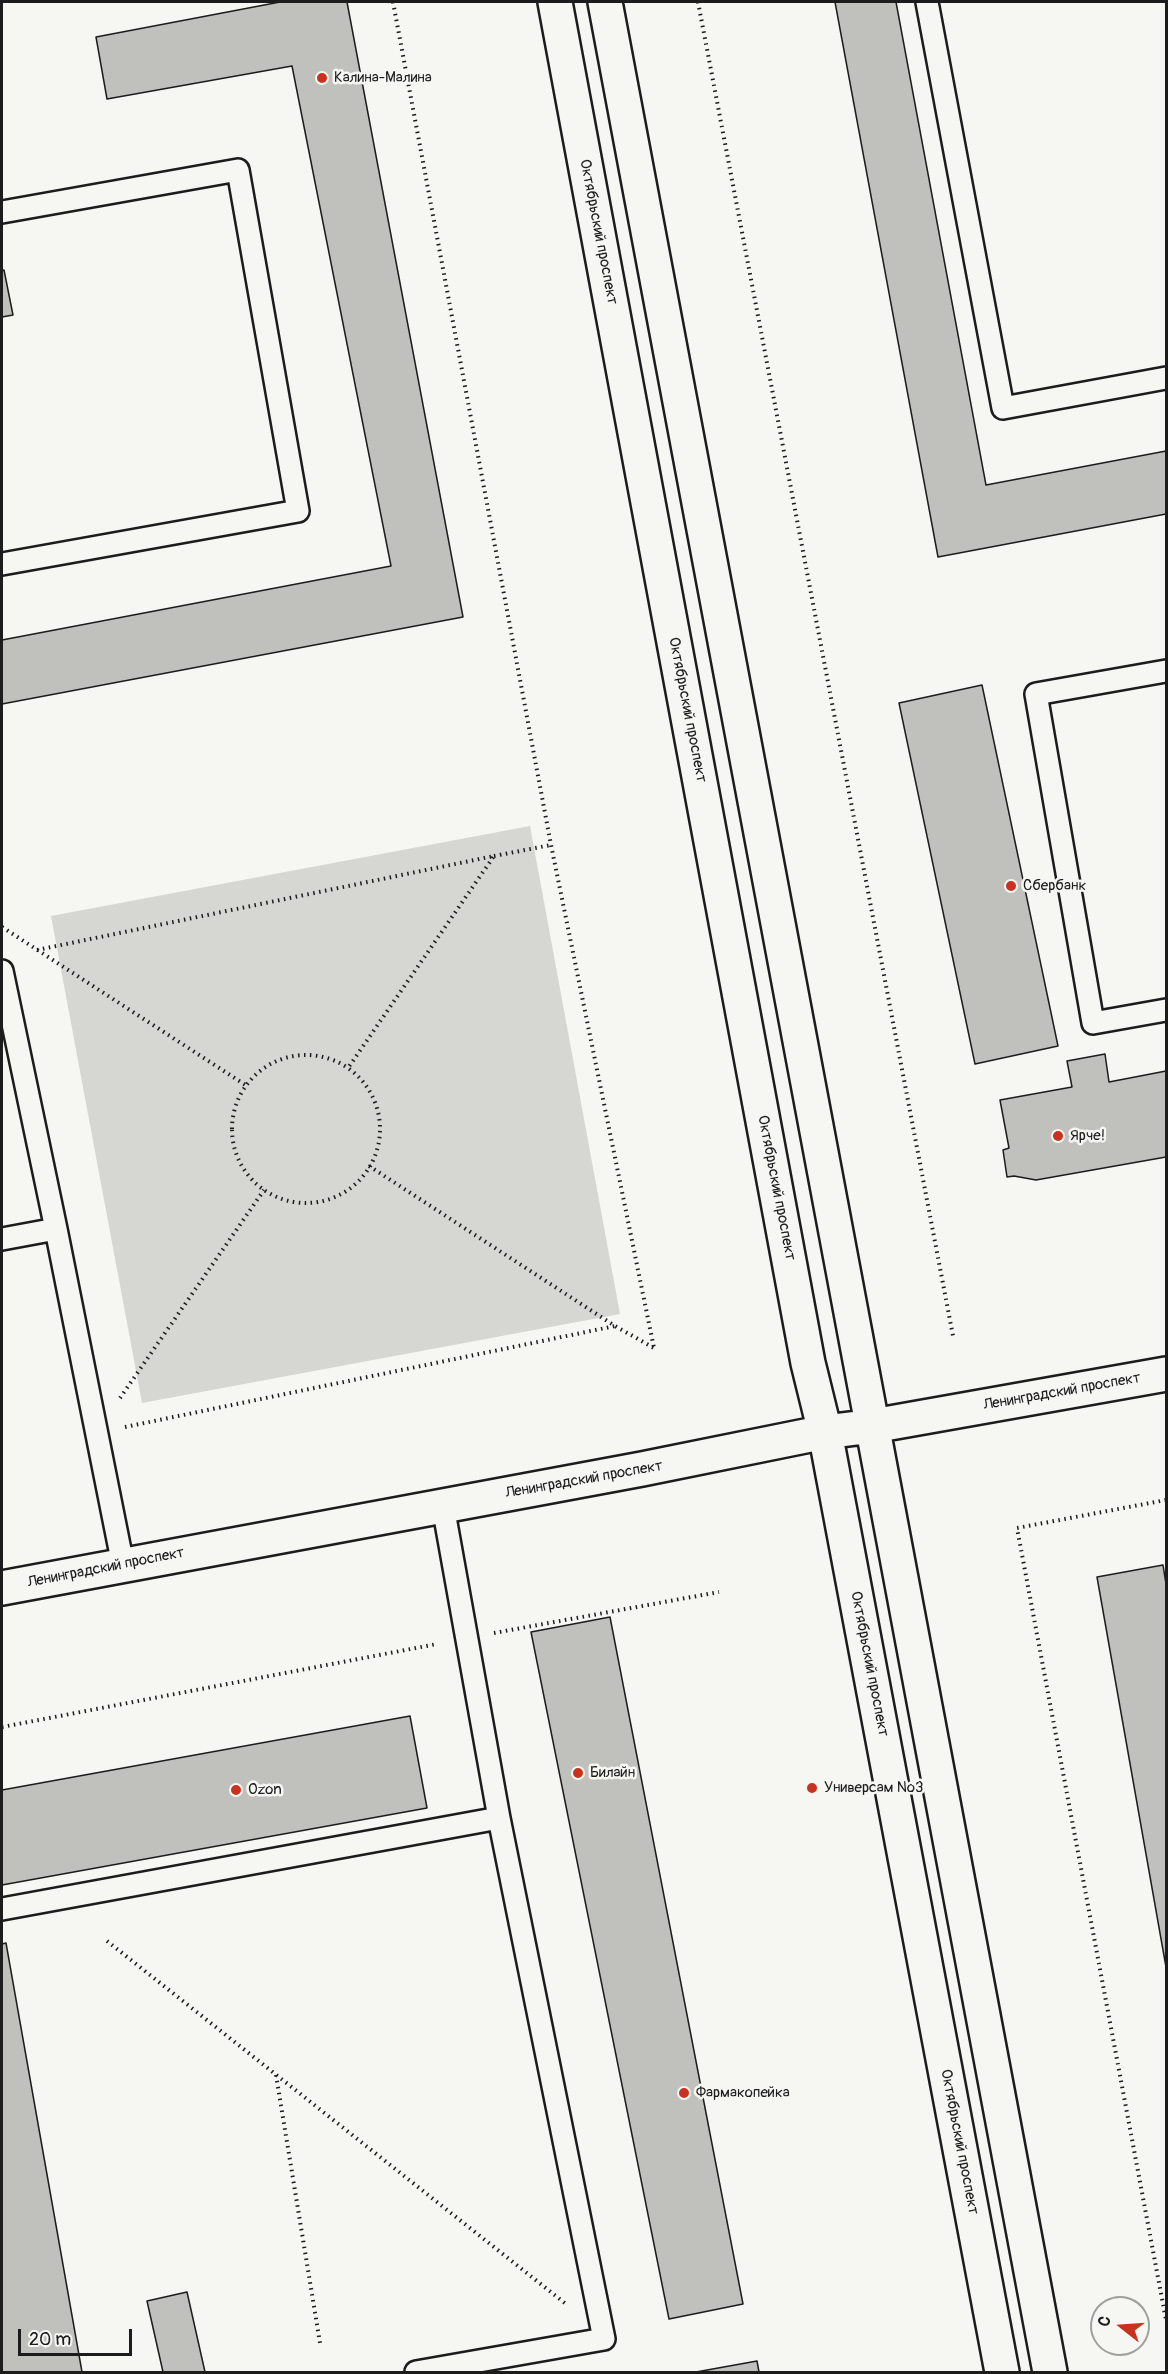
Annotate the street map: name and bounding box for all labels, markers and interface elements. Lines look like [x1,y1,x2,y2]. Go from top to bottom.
place label: Калина-Малина [334,69,432,87]
marker: Калина-Малина [315,71,329,85]
street label: Октябрьский проспект [575,158,621,306]
street label: Октябрьский проспект [664,636,710,784]
place label: Сбербанк [1023,877,1086,895]
marker: Сбербанк [1004,879,1018,893]
street label: Октябрьский проспект [753,1114,799,1262]
place label: Ярче! [1070,1127,1105,1145]
marker: Ярче! [1051,1129,1065,1143]
street label: Ленинградский проспект [982,1369,1142,1415]
street label: Ленинградский проспект [504,1457,664,1503]
street label: Ленинградский проспект [26,1544,186,1592]
street label: Октябрьский проспект [846,1590,892,1738]
place label: Билайн [590,1764,635,1782]
marker: Билайн [571,1766,585,1780]
place label: Универсам №3 [824,1779,923,1797]
place label: Ozon [248,1781,282,1799]
marker: Универсам №3 [805,1781,819,1795]
marker: Ozon [229,1783,243,1797]
street label: Октябрьский проспект [936,2068,982,2216]
place label: Фармакопейка [696,2084,790,2102]
marker: Фармакопейка [677,2086,691,2100]
north arrow [1090,2296,1150,2356]
text: С [1094,2314,1116,2329]
scale bar [21,2317,135,2355]
text: 20 m [29,2328,71,2351]

